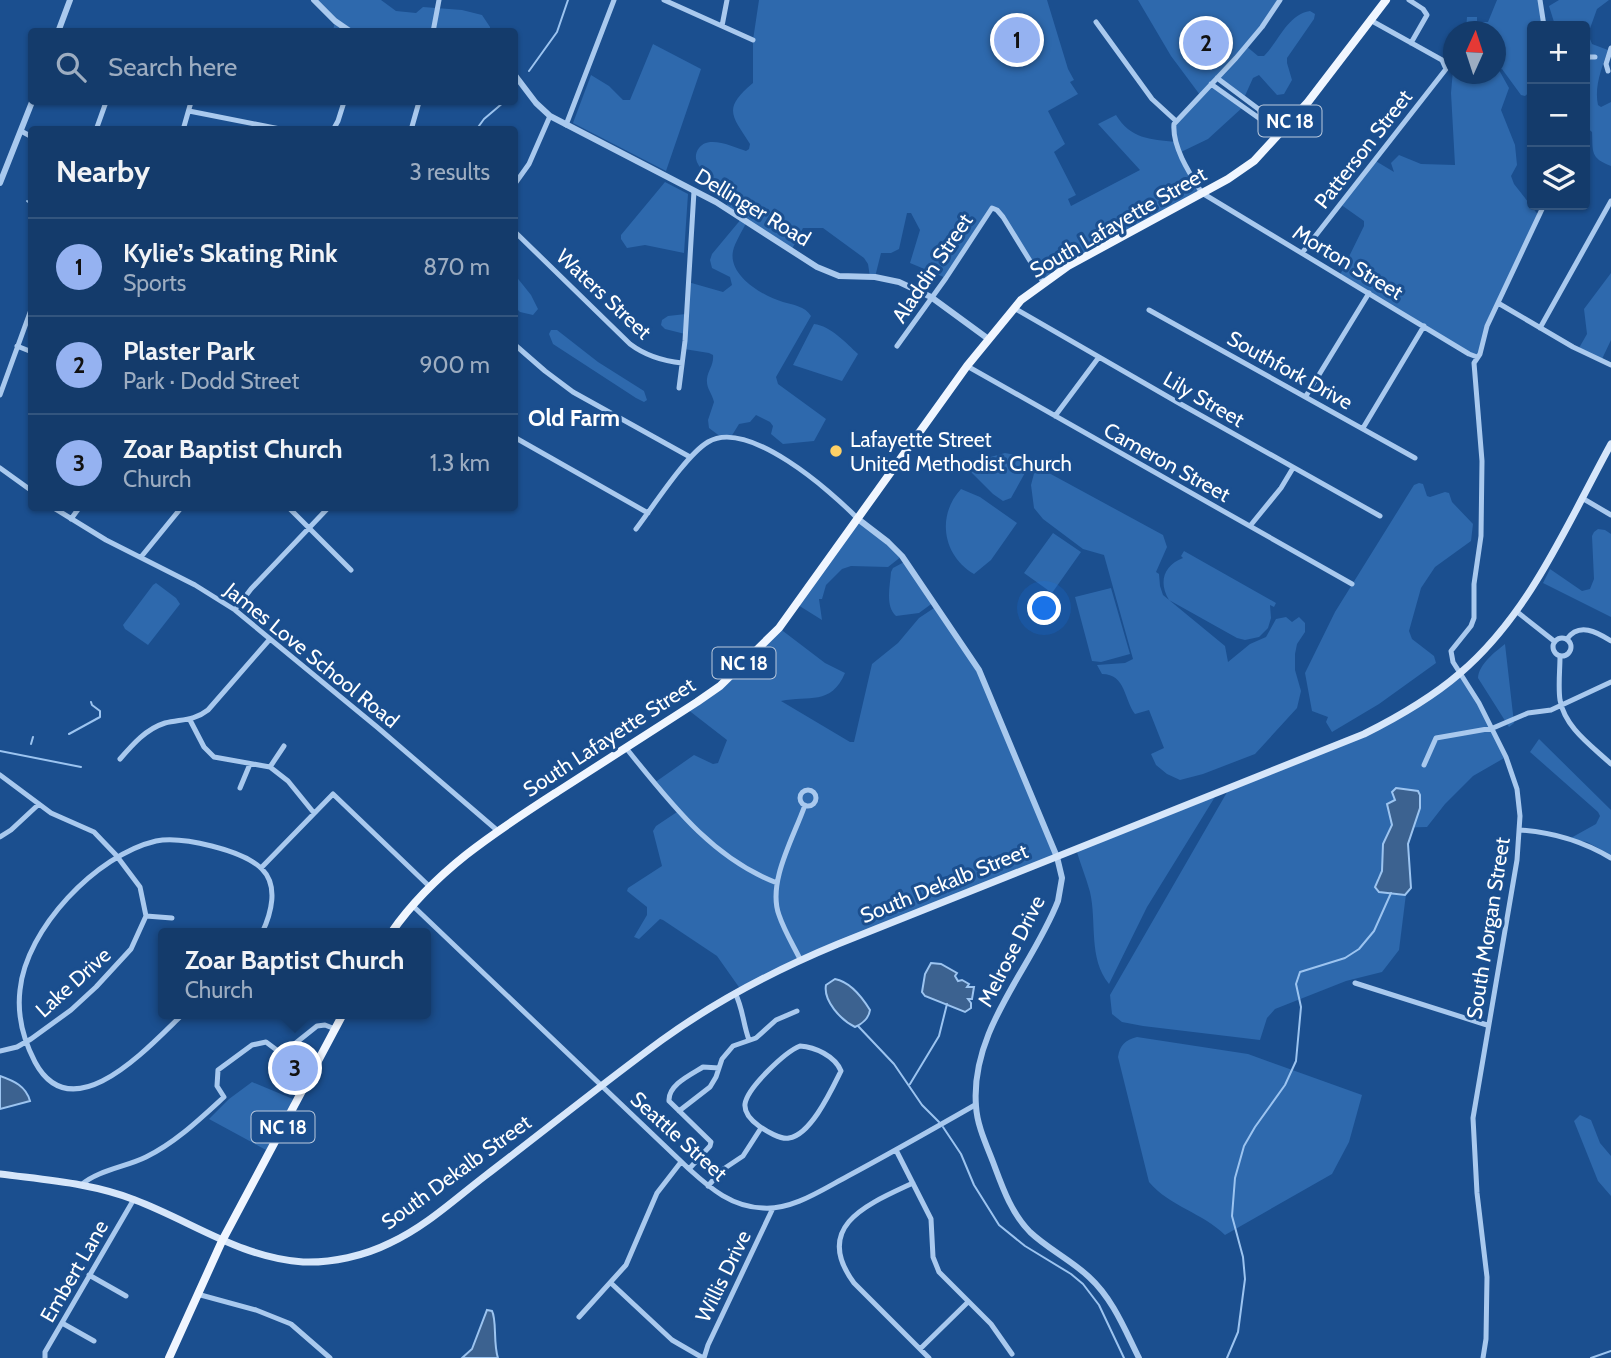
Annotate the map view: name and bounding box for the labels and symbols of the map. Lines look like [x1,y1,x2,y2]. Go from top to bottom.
pin: 1 [994,14,1040,66]
pin: 2 [1183,17,1229,69]
north arrow [1443,21,1506,84]
street label: Patterson Street [1309,85,1417,213]
road number: NC 18 [1258,105,1322,136]
street label: South Lafayette Street [1025,161,1211,283]
street label: Dellinger Road [691,163,815,251]
street label: Aladdin Street [886,209,978,327]
street label: Morton Street [1288,219,1408,305]
street label: Waters Street [551,244,657,344]
street label: Southfork Drive [1223,325,1357,415]
street label: Lily Street [1159,366,1249,432]
district label: Old Farm [528,404,620,432]
street label: Cameron Street [1099,417,1235,507]
place label: Lafayette Street United Methodist Church [850,427,1072,476]
marker: Lafayette Street United Methodist Church [828,443,844,459]
street label: James Love School Road [219,576,404,733]
your location [1027,591,1061,625]
road number: NC 18 [712,648,776,678]
street label: South Lafayette Street [518,672,700,802]
street label: South Morgan Street [1461,835,1515,1021]
street label: South Dekalb Street [857,838,1031,928]
street label: Melrose Drive [972,891,1050,1011]
street label: Lake Drive [30,942,116,1022]
pin: 3 [272,1042,318,1094]
street label: Seattle Street [626,1086,732,1186]
street label: South Dekalb Street [376,1109,536,1235]
road number: NC 18 [252,1112,314,1142]
street label: Embert Lane [35,1215,113,1327]
street label: Willis Drive [690,1226,756,1326]

